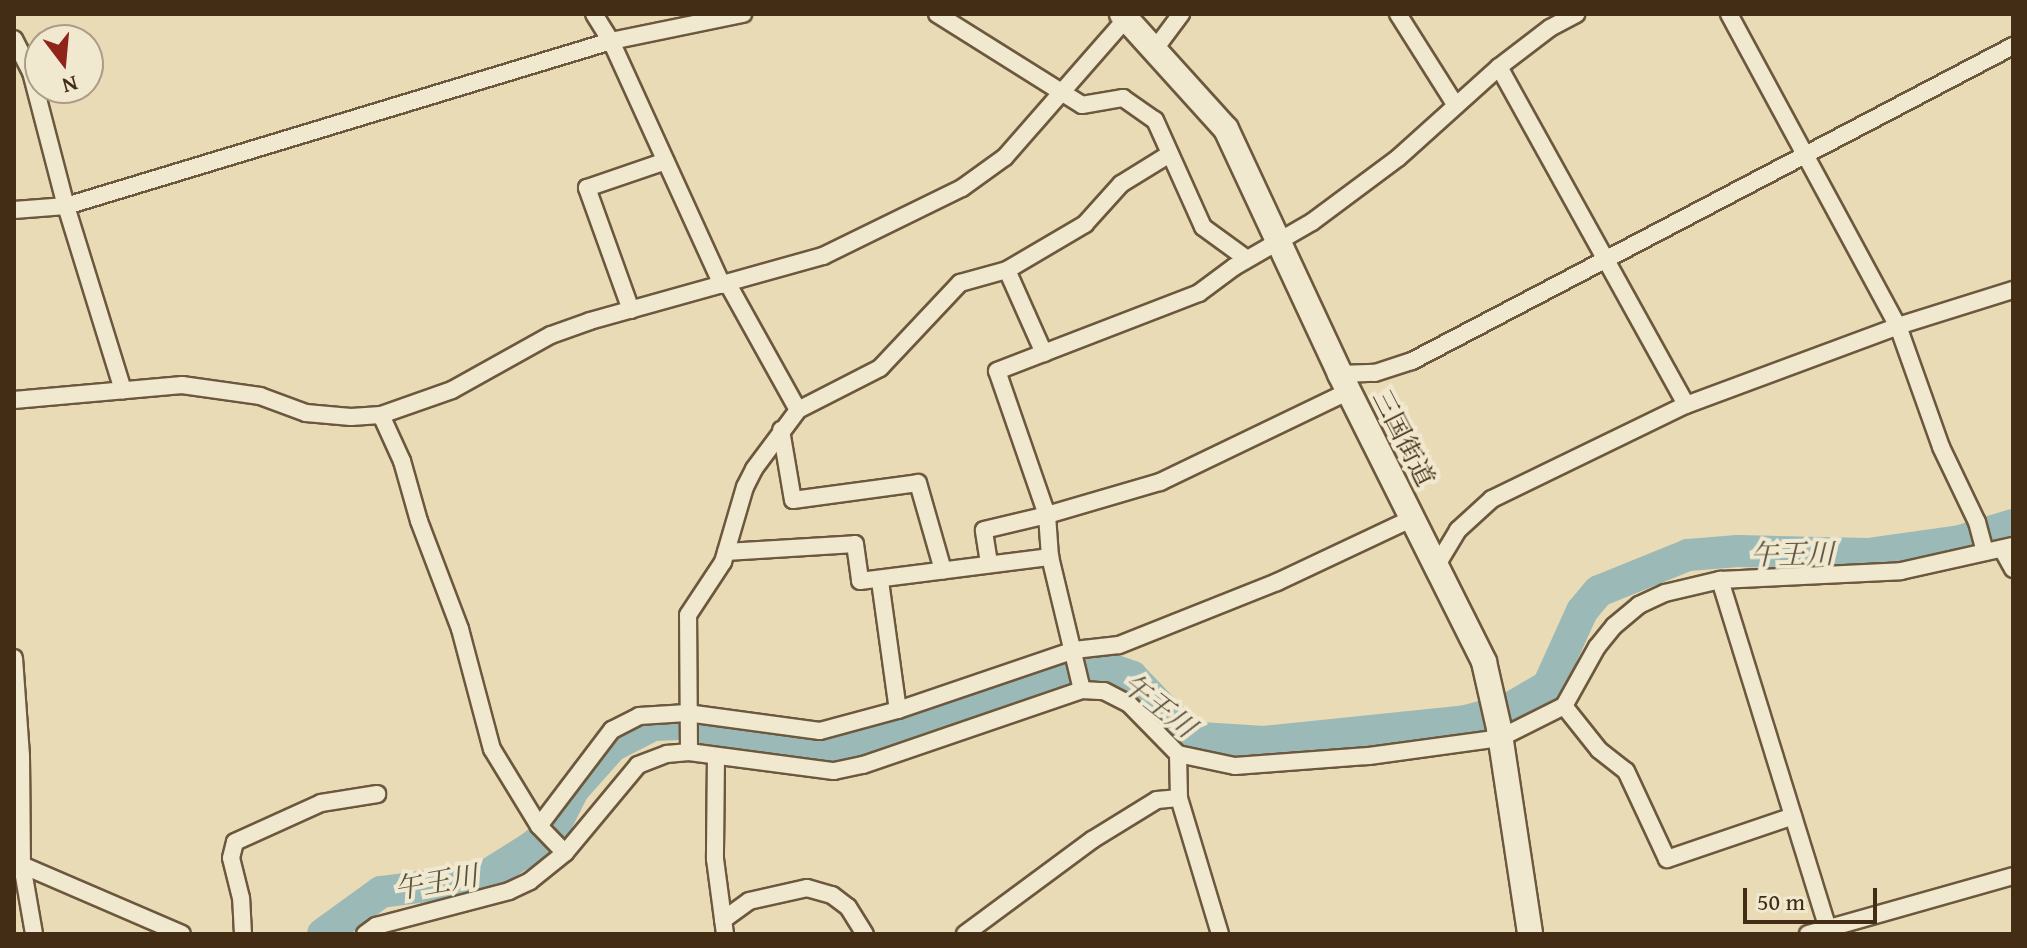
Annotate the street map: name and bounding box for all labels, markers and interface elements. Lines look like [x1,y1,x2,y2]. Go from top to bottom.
north arrow [24,24,104,104]
text: N [59,68,82,103]
street label: 三国街道 [1366,385,1442,491]
water label: 午王川 [1750,536,1834,572]
water label: 午王川 [1116,666,1202,744]
water label: 午王川 [392,858,480,906]
scale bar [1747,872,1881,922]
text: 50 m [1757,884,1805,919]

